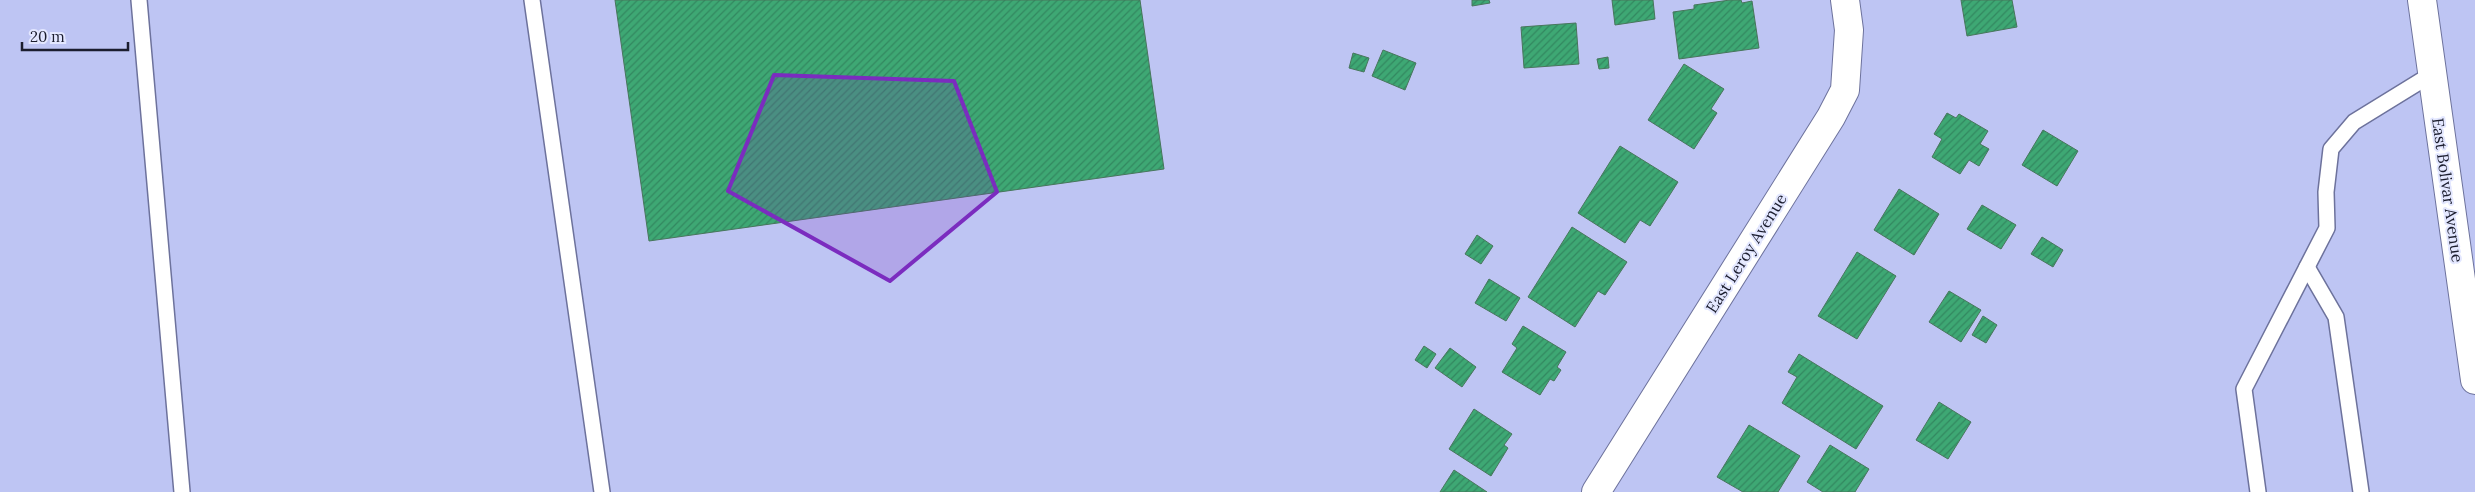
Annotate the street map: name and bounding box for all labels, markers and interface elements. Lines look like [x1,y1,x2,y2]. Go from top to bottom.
scale bar [22,20,129,52]
text: 20 m [30,27,65,46]
street label: East Bolivar Avenue [2428,116,2468,264]
street label: East Leroy Avenue [1701,189,1791,316]

